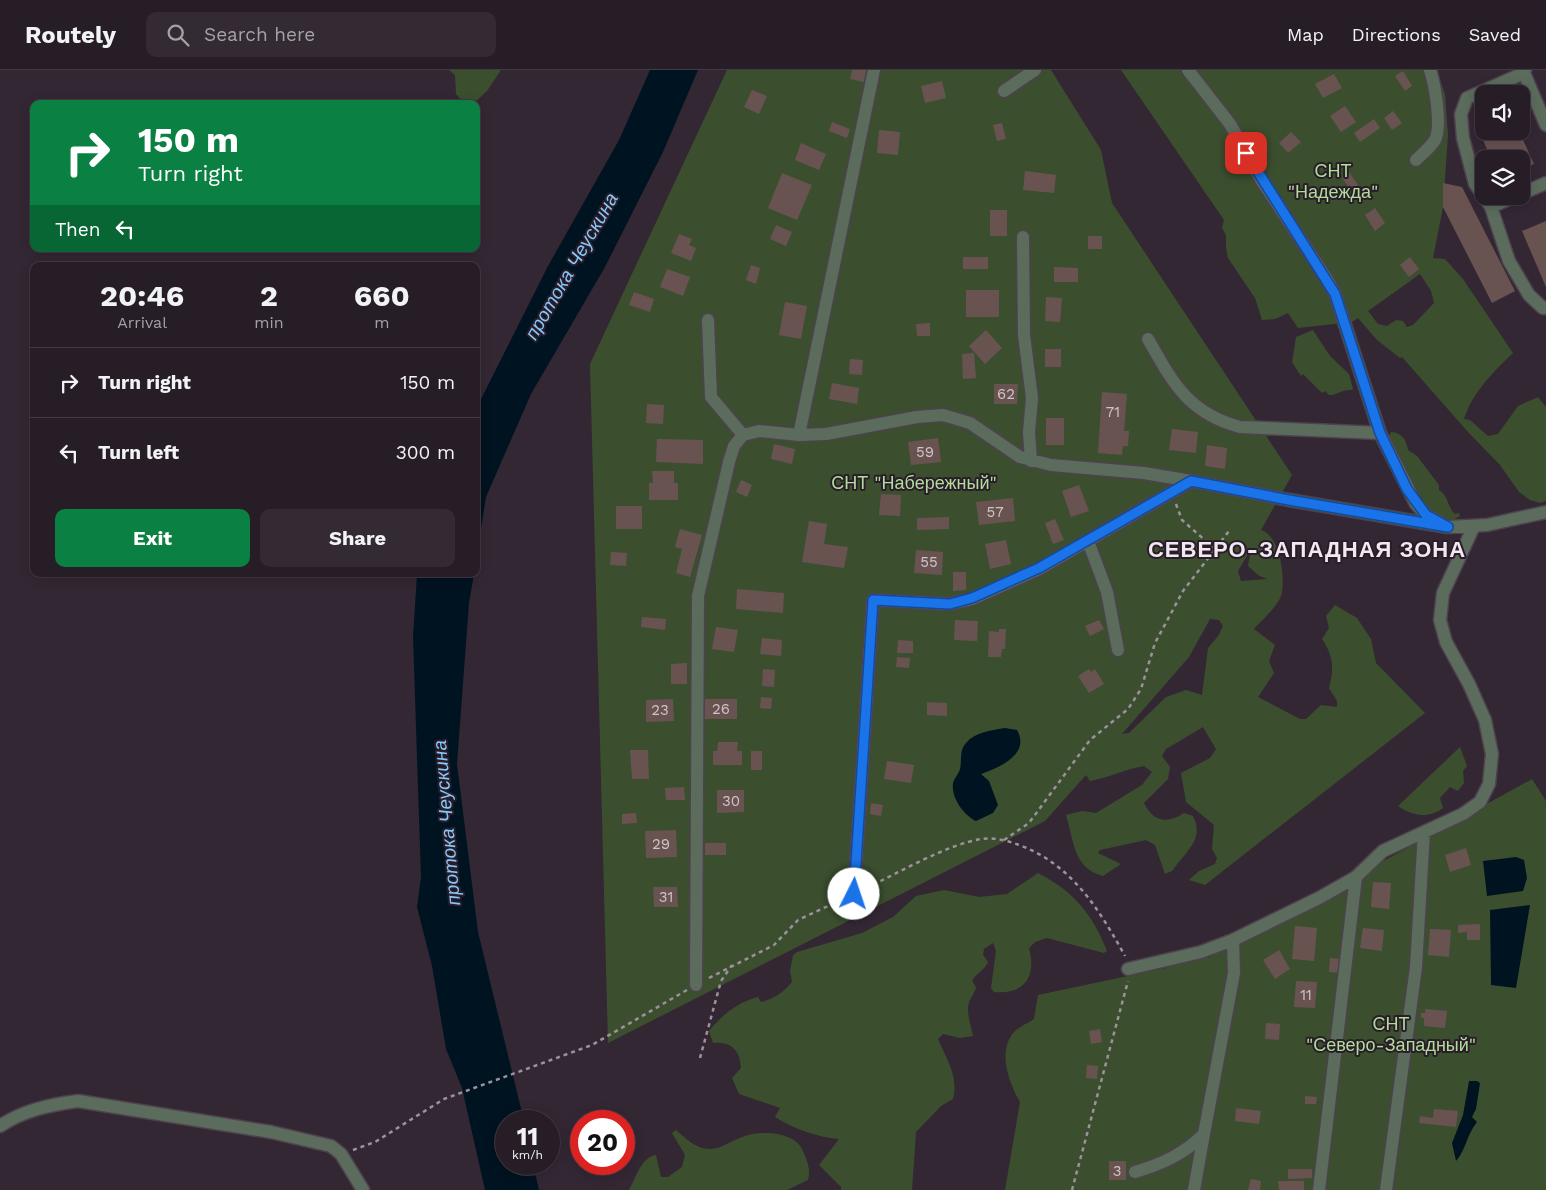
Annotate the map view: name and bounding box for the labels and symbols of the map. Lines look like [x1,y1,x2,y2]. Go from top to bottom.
pin [1225,132,1267,174]
park label: СНТ "Надежда" [1288,160,1378,202]
water label: протока Чеускина [520,189,623,344]
house number: 62 [997,385,1015,403]
house number: 71 [1106,403,1120,421]
house number: 59 [916,443,934,461]
park label: СНТ "Набережный" [831,472,997,493]
house number: 57 [986,503,1004,521]
district label: СЕВЕРО-ЗАПАДНАЯ ЗОНА [1148,537,1466,562]
house number: 55 [920,553,938,571]
house number: 26 [712,700,730,718]
house number: 23 [651,701,669,719]
water label: протока Чеускина [428,739,465,907]
house number: 30 [722,792,740,810]
house number: 29 [652,835,670,853]
position arrow [827,867,879,919]
house number: 31 [659,888,673,906]
house number: 11 [1300,986,1312,1004]
park label: СНТ "Северо-Западный" [1306,1013,1476,1055]
speed limit sign: 20 [570,1110,635,1175]
house number: 3 [1113,1162,1121,1180]

